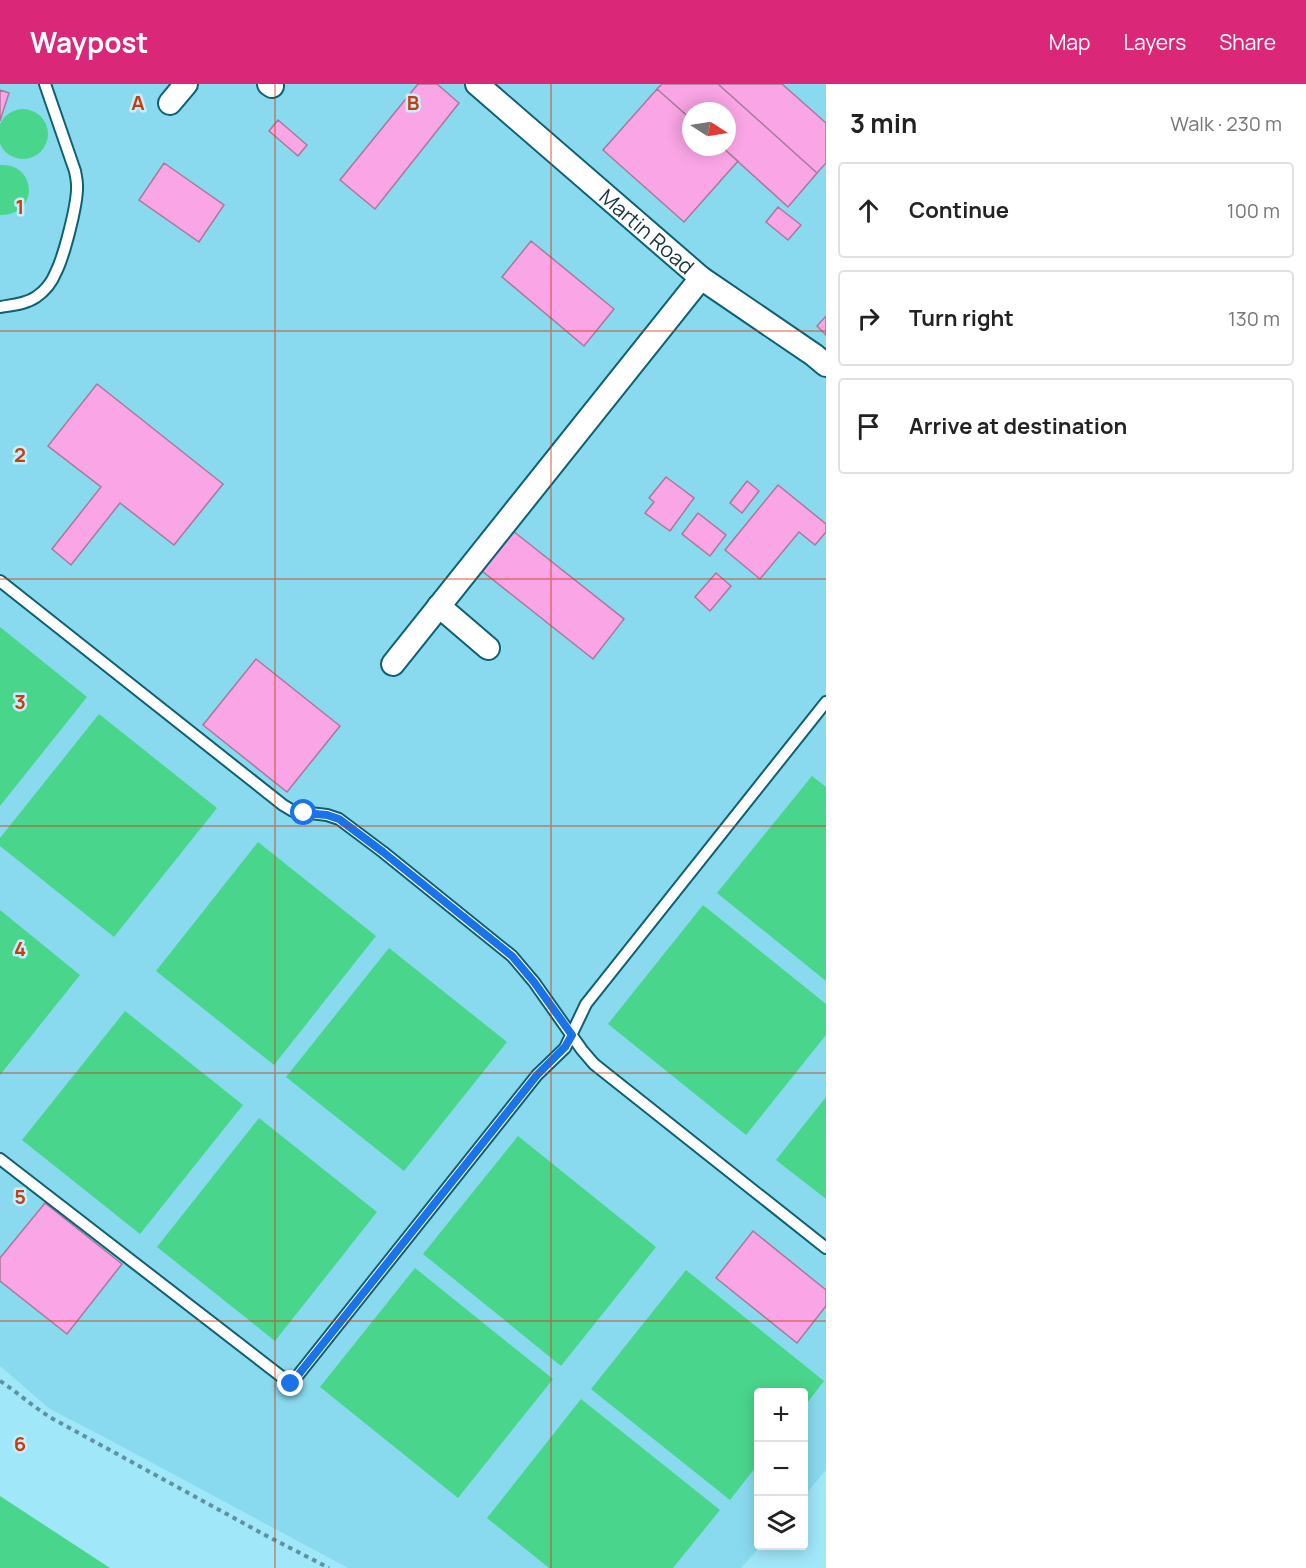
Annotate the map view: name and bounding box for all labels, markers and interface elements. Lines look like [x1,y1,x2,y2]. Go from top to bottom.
text: Waypost [30,23,149,61]
text: Map [1049,28,1090,56]
text: Layers [1123,28,1186,56]
text: Share [1219,28,1276,56]
text: A [131,89,145,116]
text: B [407,89,420,116]
north arrow [682,102,736,156]
text: 3 min [850,105,917,141]
text: Walk · 230 m [1170,110,1282,137]
street label: Martin Road [594,183,700,280]
text: 1 [16,193,24,220]
icon: ahead [852,194,885,227]
text: Continue [909,195,1009,225]
text: 100 m [1227,197,1280,224]
icon: right [852,302,885,335]
text: Turn right [909,303,1014,333]
text: 130 m [1228,305,1280,332]
icon: arrive [852,410,885,443]
text: Arrive at destination [909,411,1127,441]
text: 2 [14,441,26,468]
text: 3 [14,688,26,715]
route start [290,799,316,825]
text: 4 [14,935,26,962]
text: 5 [14,1183,26,1210]
route end [277,1370,303,1396]
map controls [754,1388,808,1550]
button: + [754,1388,808,1442]
text: 6 [14,1430,26,1457]
button: − [754,1442,808,1496]
button: layers [754,1496,808,1550]

